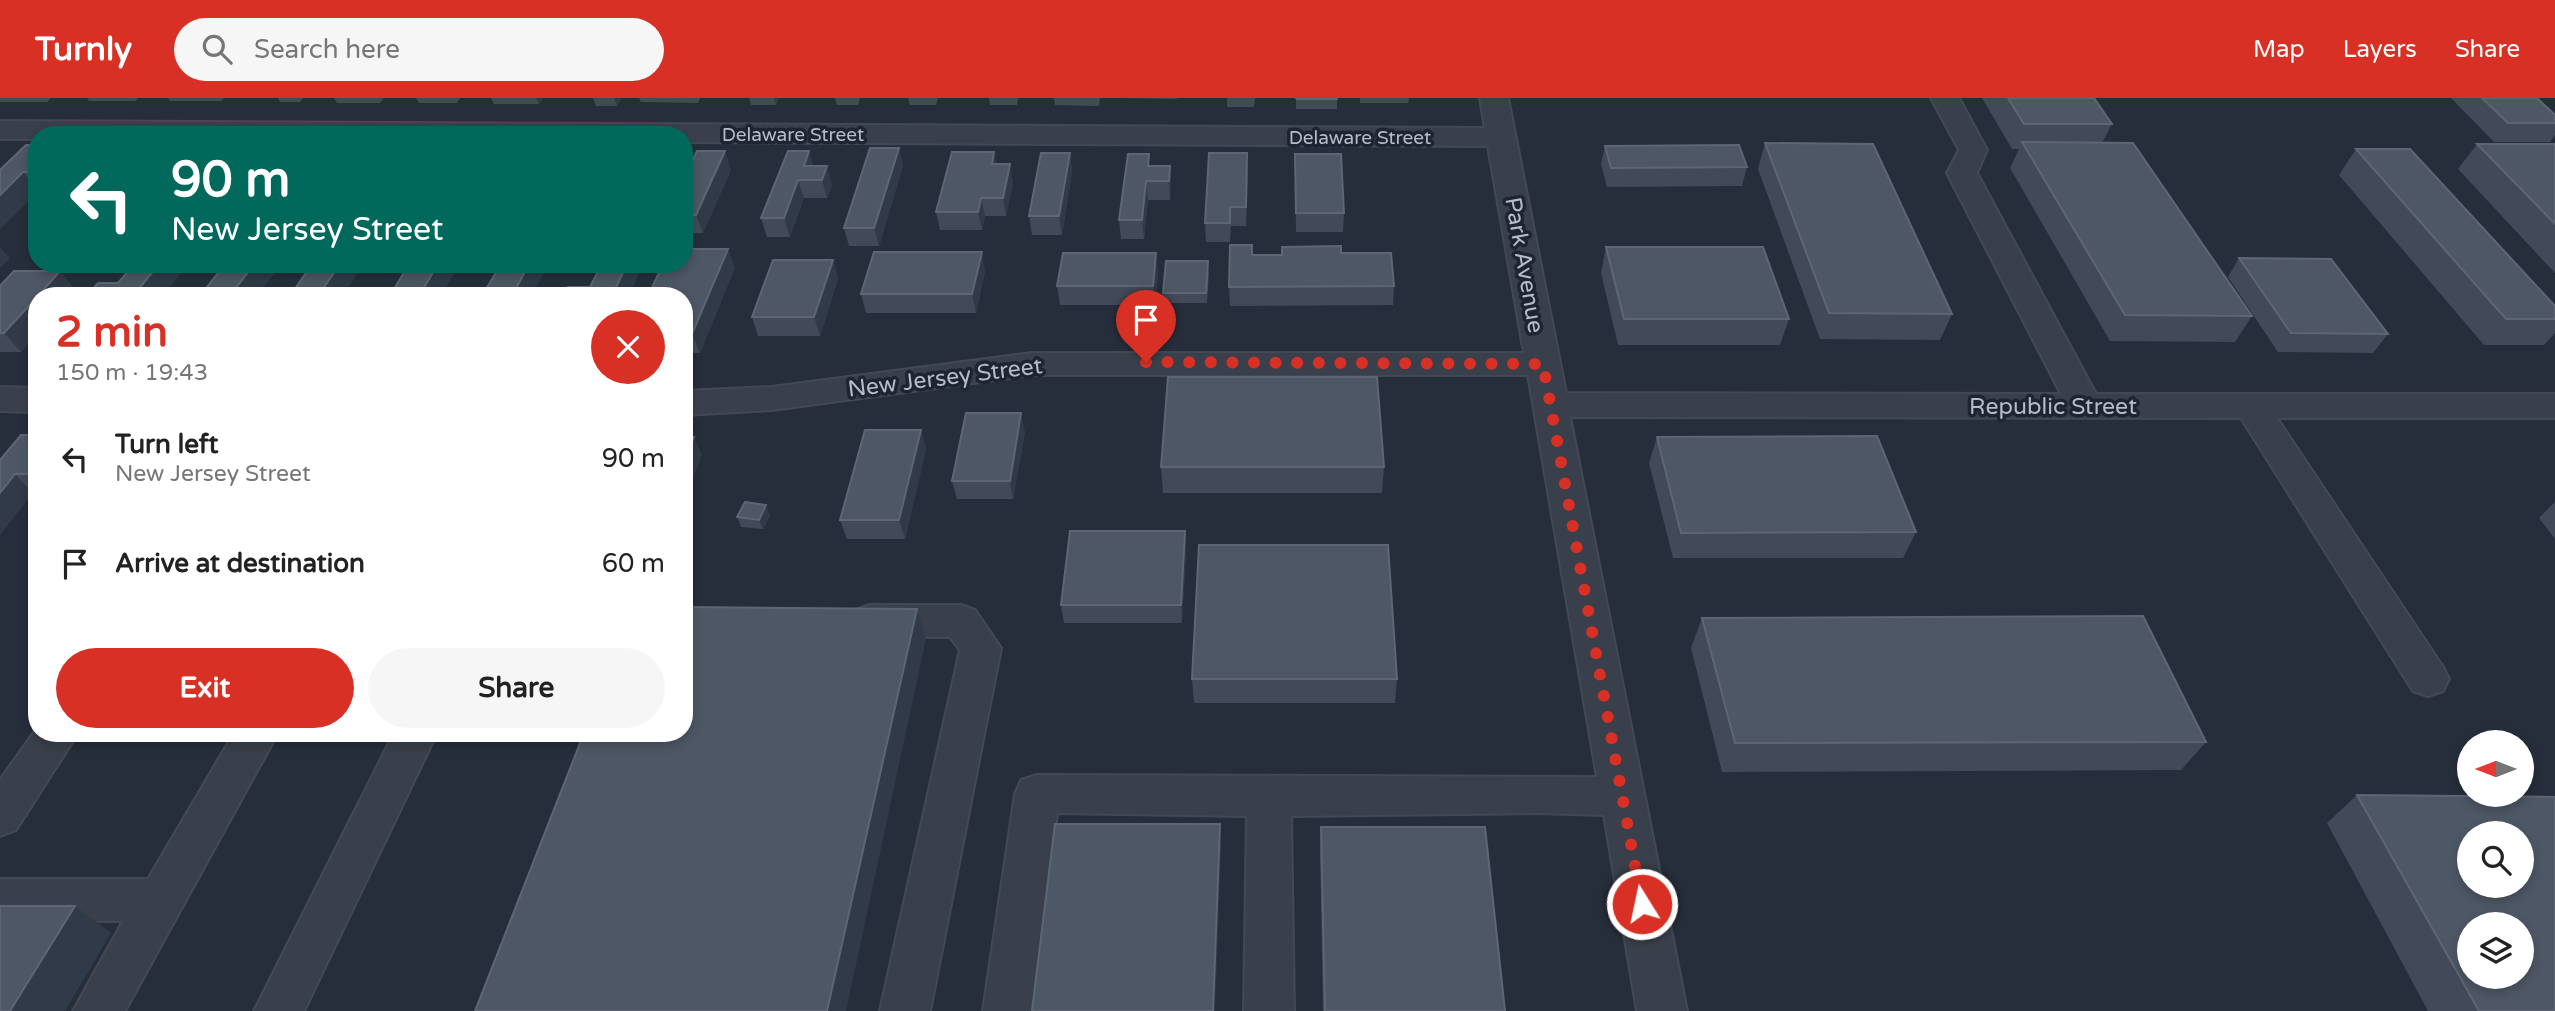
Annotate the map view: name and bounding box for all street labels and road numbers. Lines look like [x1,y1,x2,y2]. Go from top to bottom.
street label: Delaware Street [722,124,864,146]
street label: Delaware Street [1289,127,1431,149]
street label: Park Avenue [1498,195,1550,335]
street label: New Jersey Street [846,352,1044,404]
street label: Republic Street [1969,393,2137,421]

